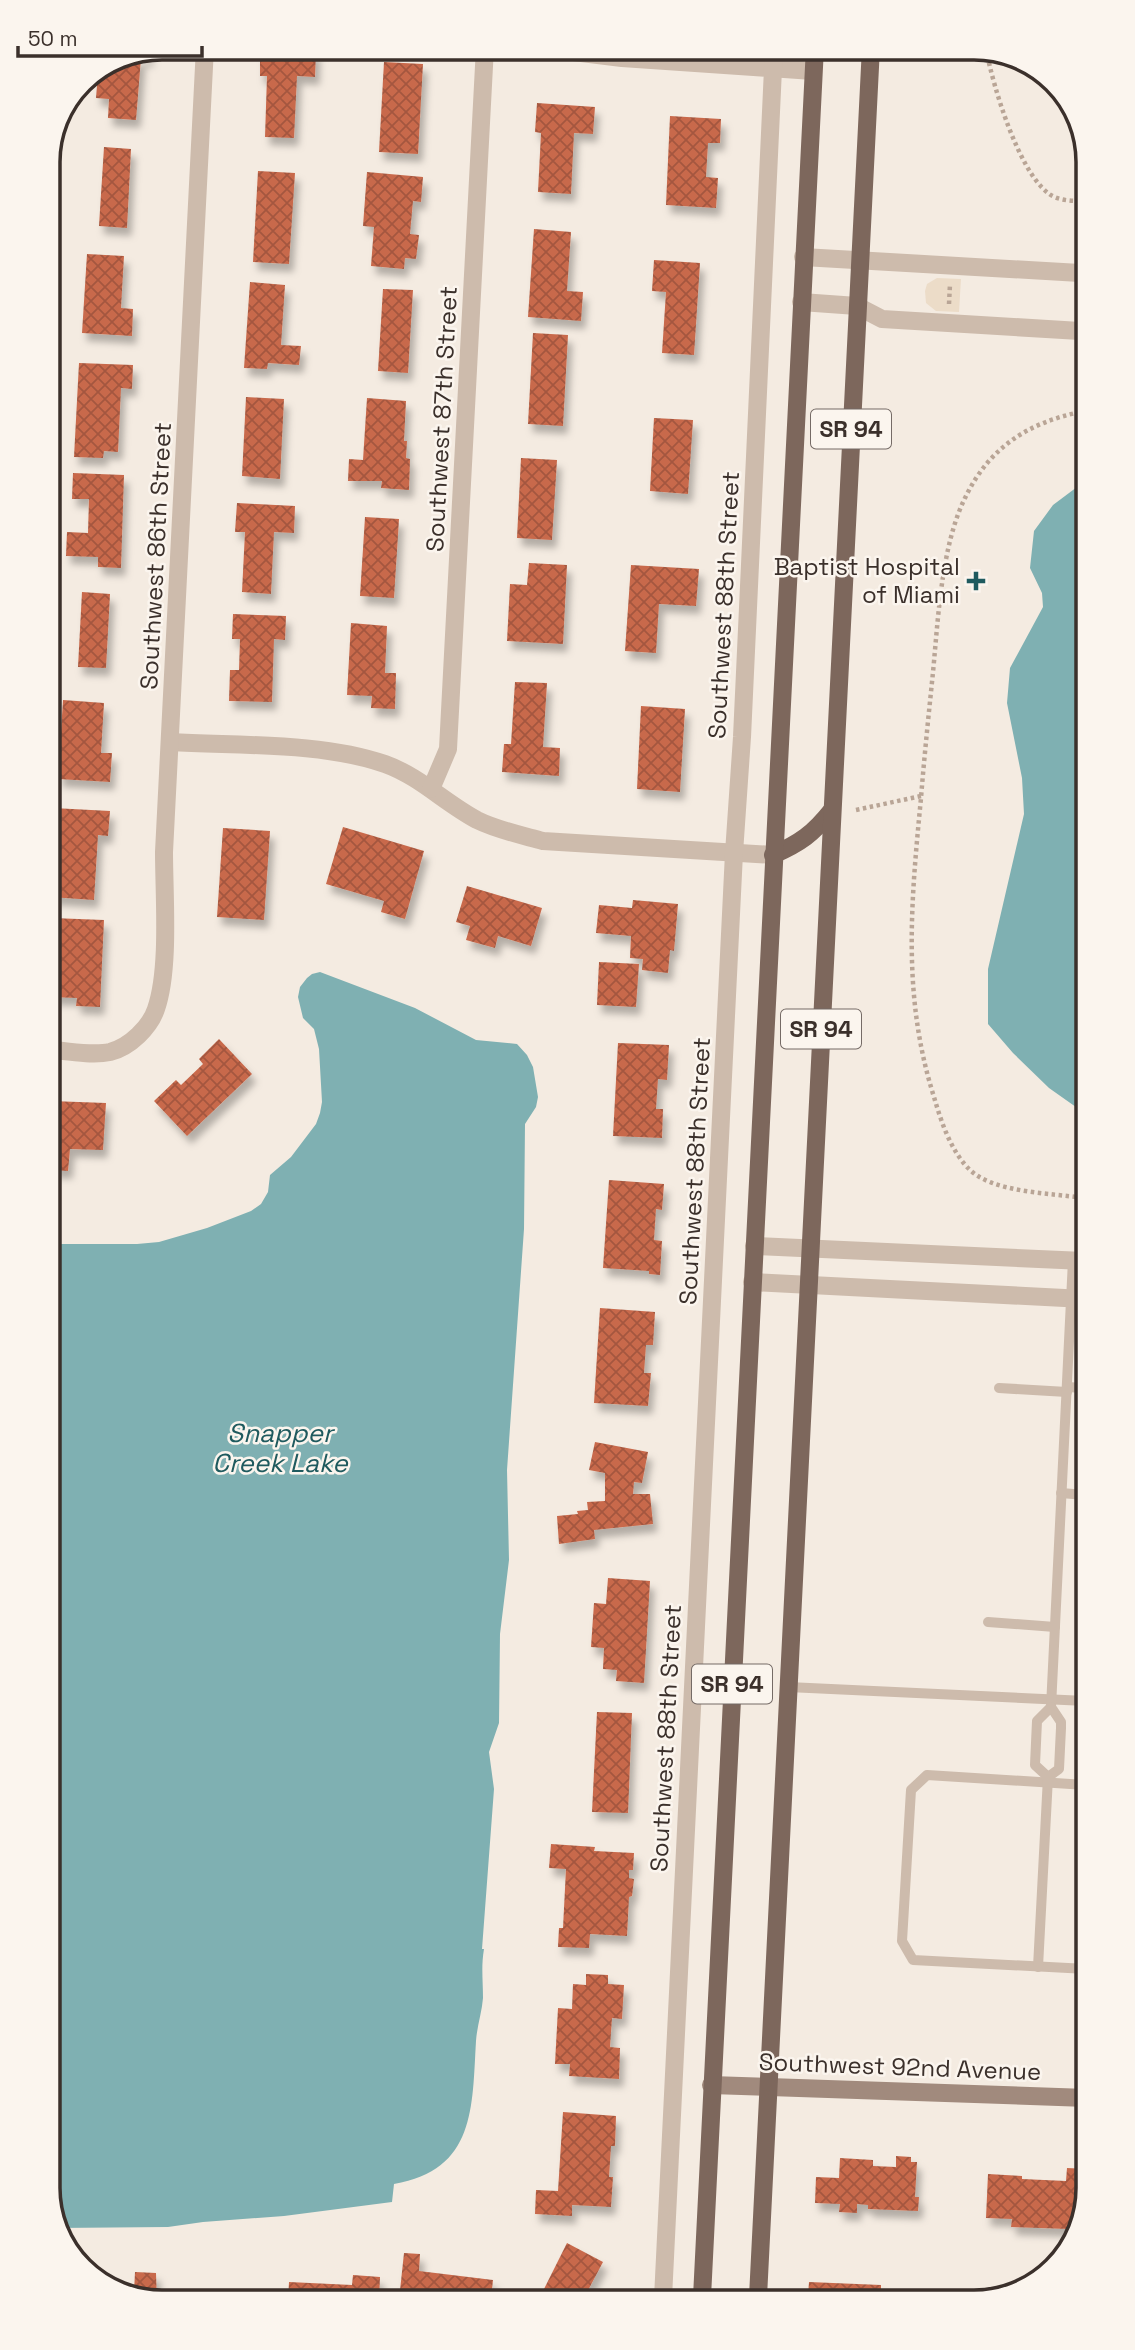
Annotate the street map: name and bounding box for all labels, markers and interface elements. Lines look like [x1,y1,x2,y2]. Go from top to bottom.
scale bar [18,14,201,58]
text: 50 m [28,25,78,52]
street label: Southwest 87th Street [419,285,464,553]
road number: SR 94 [811,410,891,448]
street label: Southwest 86th Street [133,422,178,690]
street label: Southwest 88th Street [701,470,746,740]
place label: Baptist Hospital of Miami [774,551,960,610]
marker: Baptist Hospital of Miami [966,571,986,591]
road number: SR 94 [781,1010,861,1048]
street label: Southwest 88th Street [672,1036,717,1306]
water label: Snapper Creek Lake [212,1416,349,1480]
street label: Southwest 88th Street [643,1603,688,1873]
road number: SR 94 [692,1665,772,1704]
street label: Southwest 92nd Avenue [758,2046,1042,2087]

